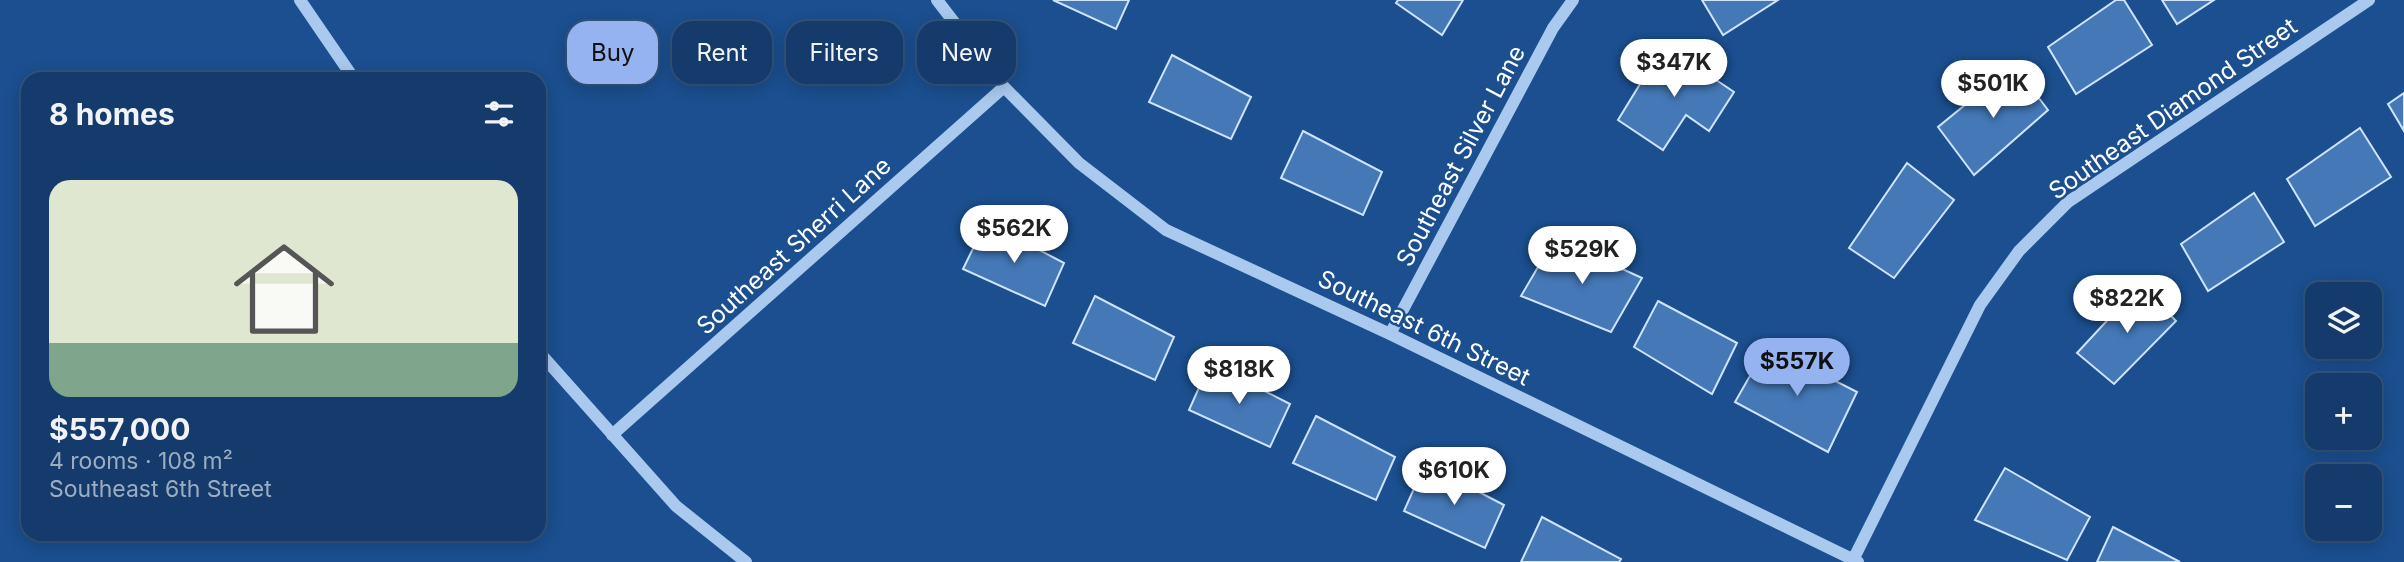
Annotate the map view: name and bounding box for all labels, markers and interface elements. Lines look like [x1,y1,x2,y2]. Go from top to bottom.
street label: Southeast Diamond Street [2043,12,2303,205]
chip: Buy [567,21,658,84]
chip: Rent [672,21,772,84]
chip: Filters [786,21,903,84]
chip: New [917,21,1016,84]
street label: Southeast Silver Lane [1390,40,1531,271]
pin: $347K [1625,40,1723,99]
text: $347K [1636,48,1712,76]
pin: $501K [1944,60,2042,120]
text: $501K [1957,69,2029,97]
icon: filters [480,95,518,133]
text: 8 homes [49,96,175,132]
street label: Southeast Sherri Lane [691,151,897,340]
pin: $562K [965,205,1063,265]
text: $562K [976,214,1052,242]
icon: home [221,226,347,352]
pin: $529K [1533,226,1631,286]
text: $529K [1544,235,1620,263]
street label: Southeast 6th Street [1313,264,1535,392]
pin: $822K [2078,276,2176,335]
map controls [2305,282,2382,541]
button: layers [2305,282,2382,359]
text: $822K [2089,284,2165,312]
pin: $557K [1748,338,1846,398]
pin: $818K [1190,346,1288,406]
text: $557K [1760,347,1834,375]
text: $818K [1203,355,1275,383]
button: + [2305,373,2382,450]
text: $557,000 [49,411,191,447]
text: 4 rooms · 108 m² [49,447,233,475]
pin: $610K [1405,448,1503,507]
text: $610K [1418,456,1490,484]
button: − [2305,464,2382,541]
text: Southeast 6th Street [49,475,272,503]

